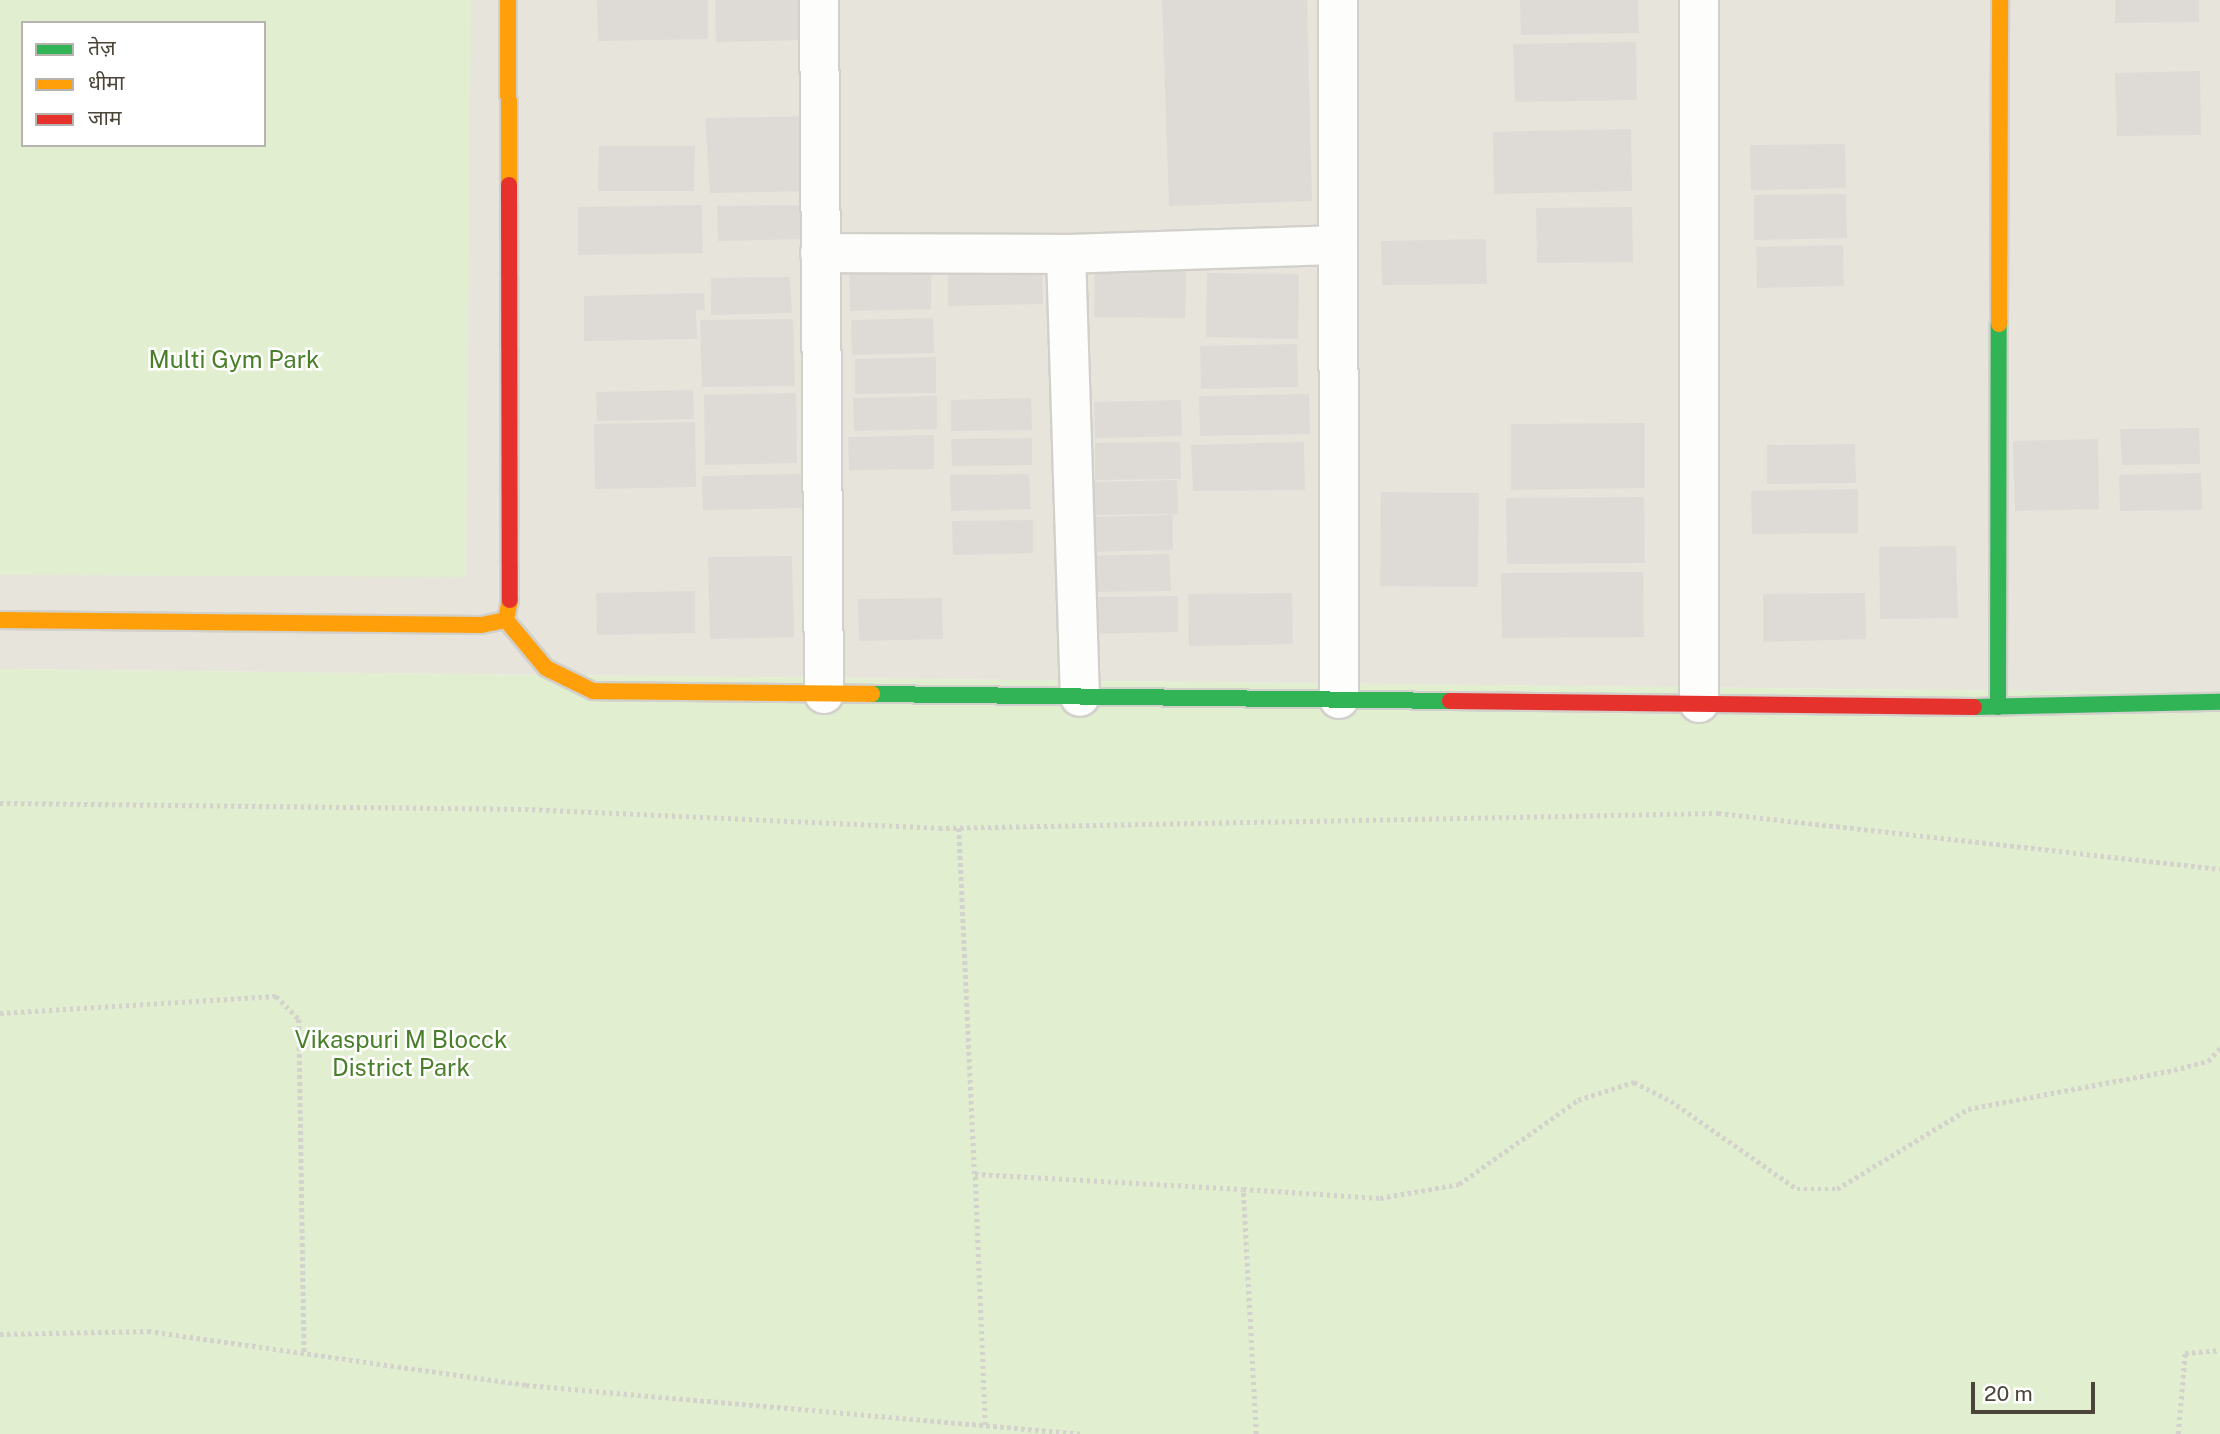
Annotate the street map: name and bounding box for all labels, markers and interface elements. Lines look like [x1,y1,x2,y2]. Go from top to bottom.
legend [21,21,266,147]
text: तेज़ [88,35,116,60]
text: धीमा [88,70,124,95]
text: जाम [88,105,122,130]
park label: Multi Gym Park [148,346,320,374]
park label: Vikaspuri M Blocck District Park [295,1026,507,1082]
scale bar [1975,1368,2099,1412]
text: 20 m [1984,1381,2033,1406]

